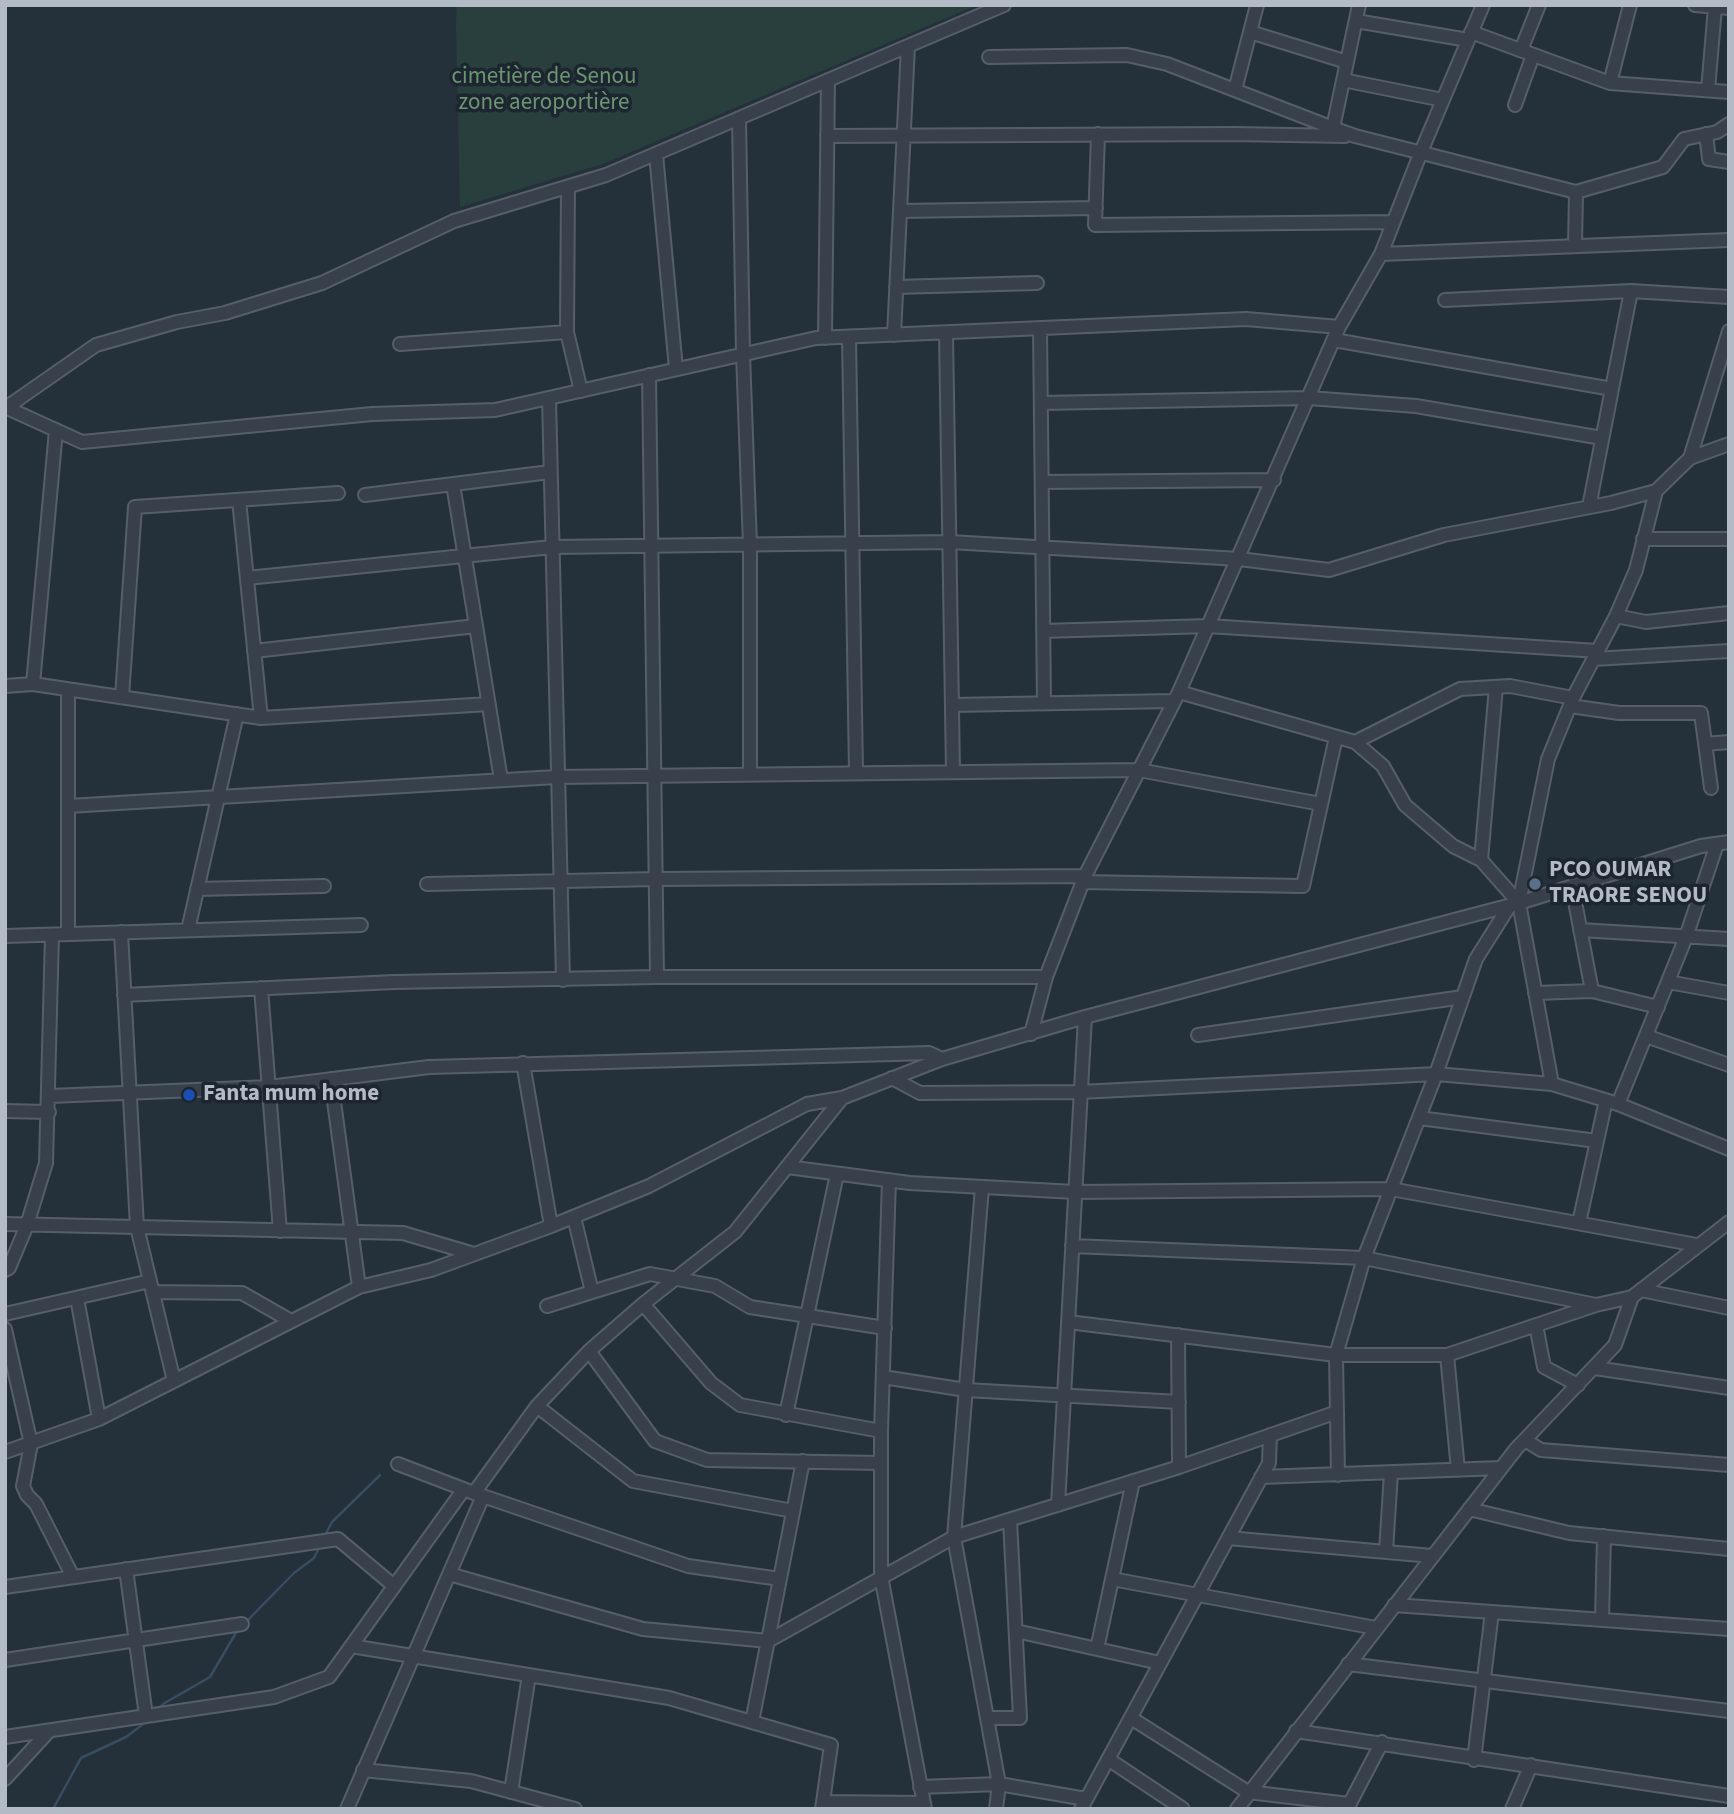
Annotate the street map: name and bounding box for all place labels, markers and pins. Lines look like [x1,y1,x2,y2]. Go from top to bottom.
place label: PCO OUMAR TRAORE SENOU [1549,857,1707,911]
marker: PCO OUMAR TRAORE SENOU [1527,876,1543,892]
place label: Fanta mum home [203,1081,379,1109]
marker: Fanta mum home [181,1087,197,1103]

